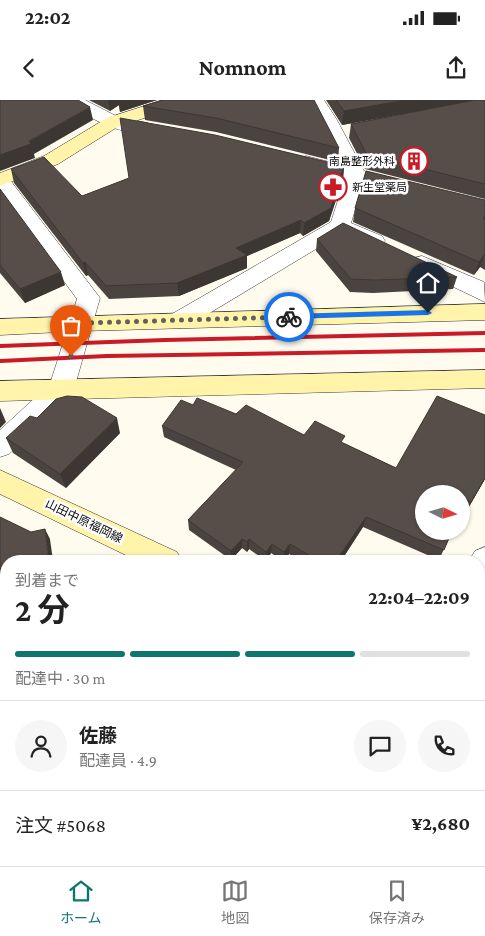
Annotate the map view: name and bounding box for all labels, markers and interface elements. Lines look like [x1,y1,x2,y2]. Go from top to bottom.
text: 22:02 [25,7,70,28]
icon: back [15,54,43,82]
icon: share [442,54,470,82]
text: Nomnom [199,55,286,80]
building icon: 南島整形外科 [399,146,429,176]
place label: 南島整形外科 [329,155,395,167]
pharmacy icon: 新生堂薬局 [318,172,348,202]
place label: 新生堂薬局 [352,181,407,193]
pin [407,262,449,313]
icon: home [414,269,442,297]
courier [264,292,314,342]
icon: bike [275,303,303,331]
pin [50,305,92,356]
icon: bag [57,312,85,340]
north arrow [415,485,470,540]
map controls [415,485,470,540]
street label: 山田中原福岡線 [43,496,125,546]
text: 到着まで [15,572,79,589]
text: 22:04–22:09 [368,587,470,608]
text: 2 分 [15,592,69,628]
text: 配達中 · 30 m [15,670,105,687]
button: person [15,720,67,772]
button: chat [354,720,406,772]
button: phone [418,720,470,772]
text: 佐藤 [79,725,117,746]
text: 配達員 · 4.9 [79,752,157,769]
text: ¥2,680 [412,813,470,834]
text: 注文 #5068 [15,815,106,836]
tab: ホーム [60,877,101,927]
tab: 地図 [221,877,249,927]
tab: 保存済み [369,877,425,927]

